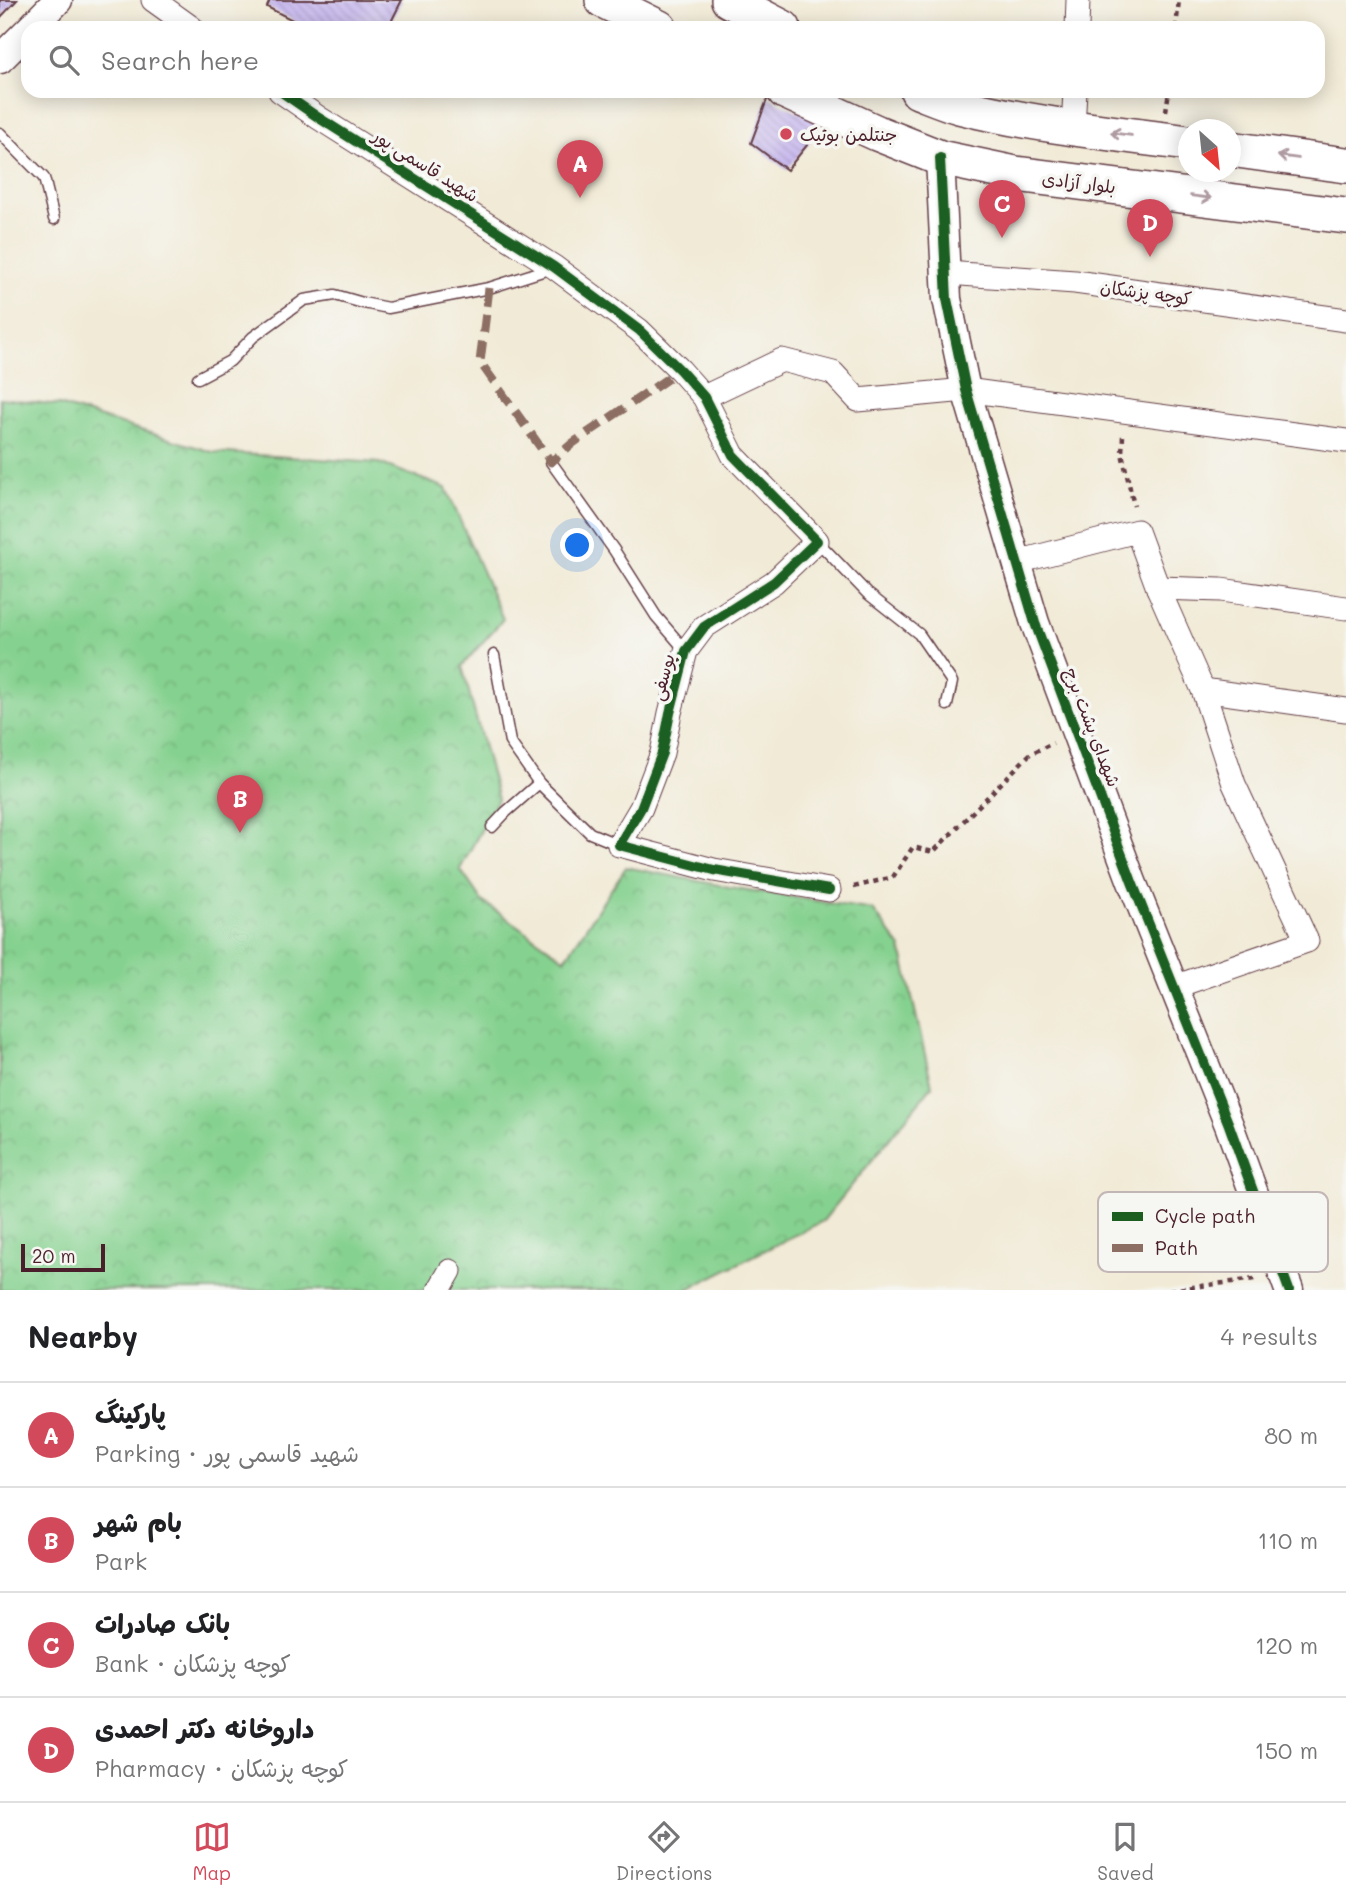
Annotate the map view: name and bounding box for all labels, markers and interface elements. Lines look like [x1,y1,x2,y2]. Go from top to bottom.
search box [21,21,1325,98]
icon: search [45,41,83,79]
text: Search here [101,43,259,77]
north arrow [1178,119,1241,182]
street label: شهید قاسمی پور [366,122,484,208]
place label: جنتلمن بوتیک [800,122,897,146]
marker: جنتلمن بوتیک [778,126,794,142]
one-way arrow [1110,128,1133,141]
pin: A [557,140,603,198]
one-way arrow [1277,150,1300,163]
street label: بلوار آزادی [1041,166,1117,198]
pin: C [979,180,1025,238]
one-way arrow [1189,191,1212,204]
pin: D [1127,199,1173,257]
street label: کوچه پزشکان [1099,274,1193,311]
your location [560,528,594,562]
street label: یوسفی [644,651,680,703]
street label: شهدای پشت برج [1058,664,1127,790]
pin: B [217,775,263,833]
legend [1098,1192,1328,1272]
text: Cycle path [1155,1203,1255,1228]
text: Path [1155,1235,1198,1260]
scale bar [21,1241,105,1273]
text: 20 m [32,1243,76,1268]
text: Nearby [28,1316,138,1356]
text: 4 results [1221,1321,1318,1351]
text: پارکینگ [95,1396,166,1430]
text: A [43,1420,59,1450]
text: 80 m [1264,1420,1318,1450]
text: Parking · شهید قاسمی پور [95,1438,359,1468]
text: بام شهر [95,1505,182,1539]
text: B [43,1525,59,1555]
text: 110 m [1258,1525,1318,1555]
text: Park [95,1546,147,1576]
text: بانک صادرات [95,1606,230,1640]
text: C [42,1630,60,1660]
text: 120 m [1255,1630,1318,1660]
text: Bank · کوچه پزشکان [95,1648,291,1678]
text: داروخانه دکتر احمدی [95,1711,315,1745]
text: D [43,1735,59,1765]
text: 150 m [1254,1735,1318,1765]
text: Pharmacy · کوچه پزشکان [95,1753,348,1783]
tab: Map [192,1818,231,1885]
tab: Directions [616,1818,712,1885]
tab: Saved [1097,1818,1154,1885]

